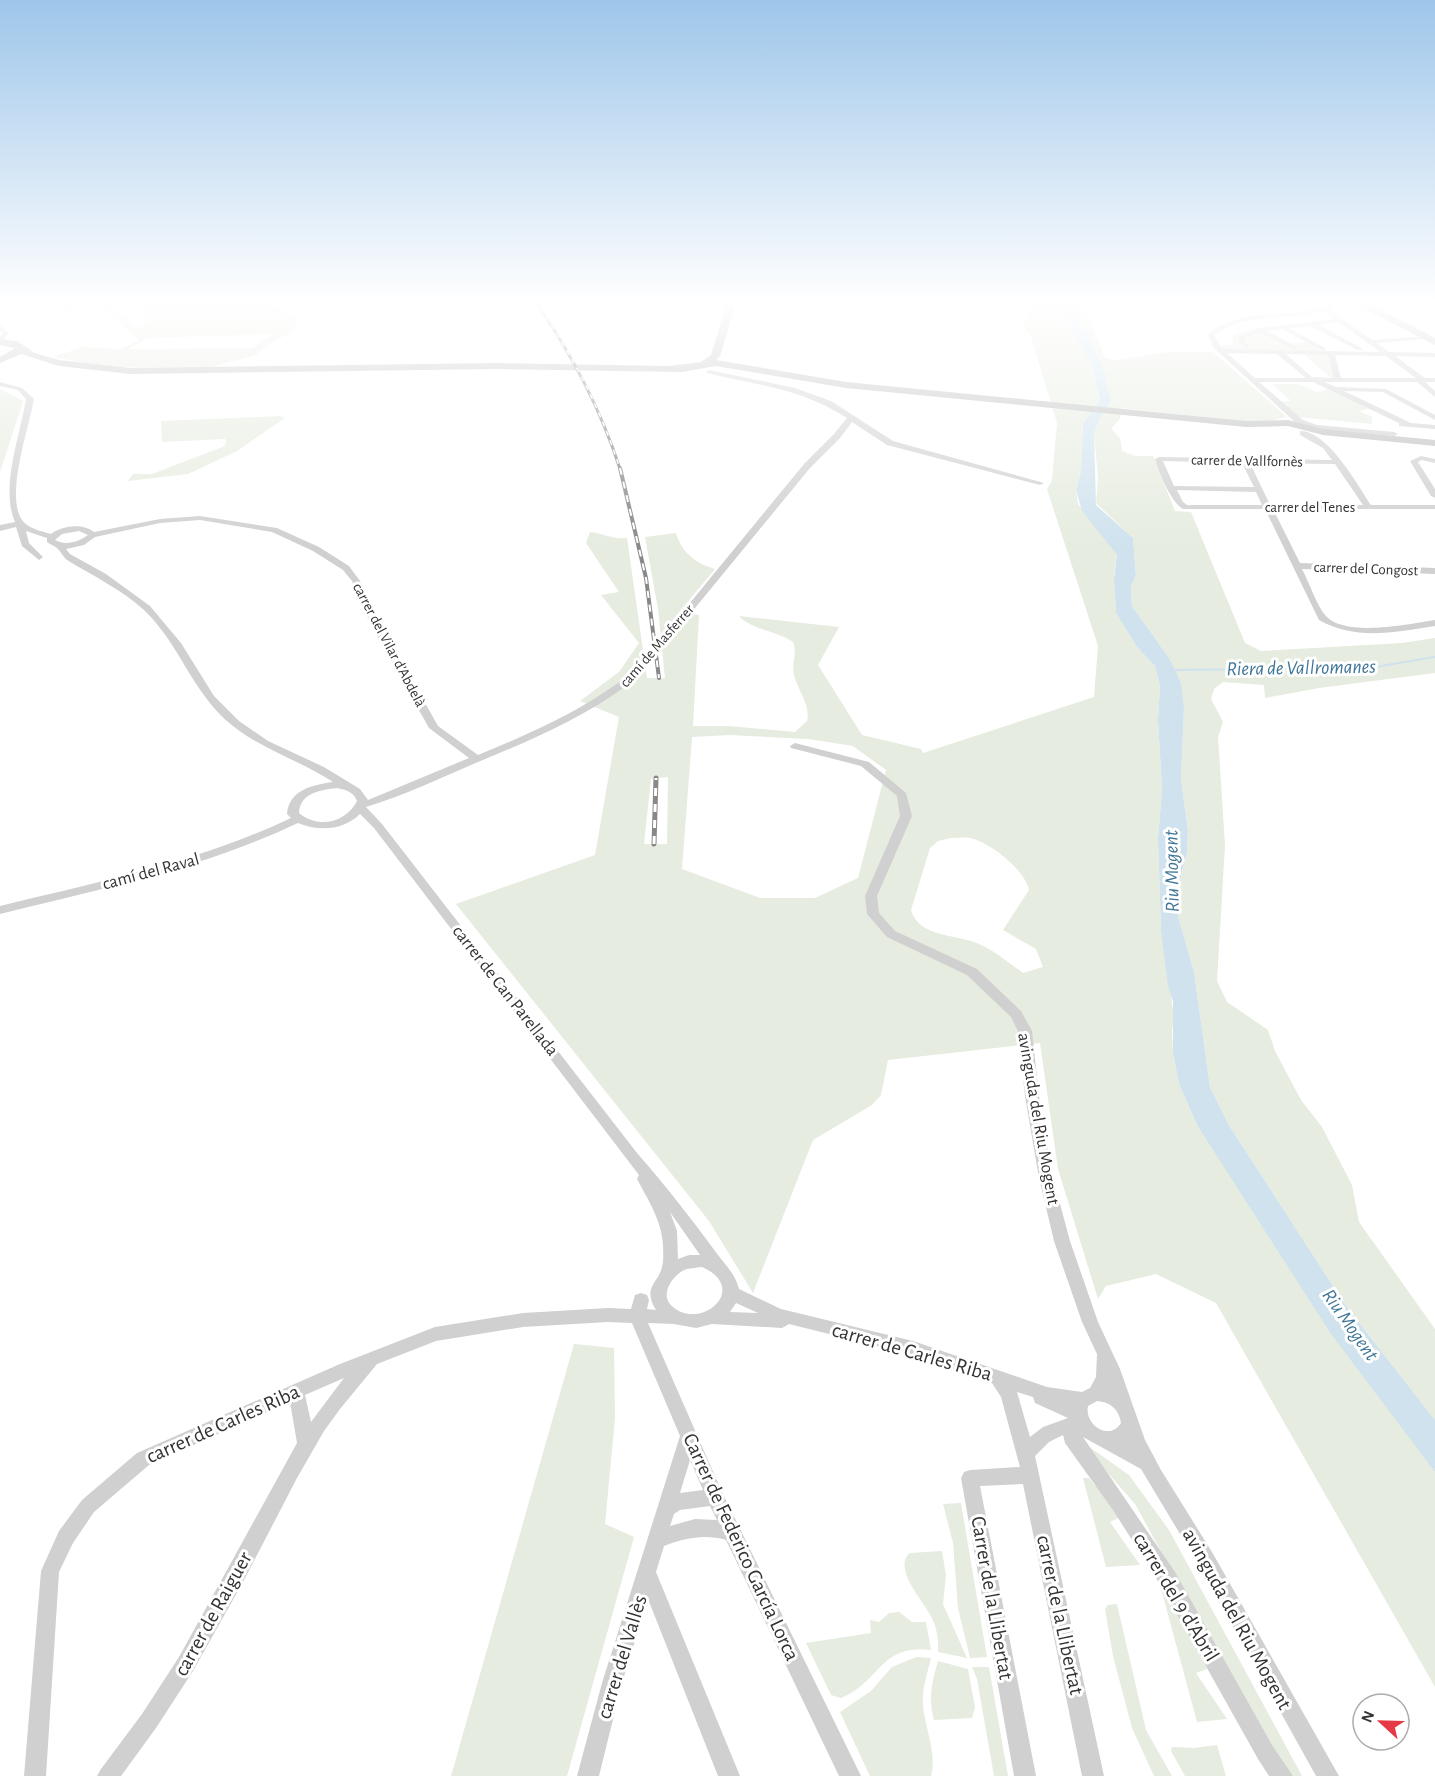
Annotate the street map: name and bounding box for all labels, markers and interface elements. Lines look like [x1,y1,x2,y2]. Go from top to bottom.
street label: carrer de Vallfornès [1191,453,1303,469]
street label: carrer del Tenes [1265,500,1355,515]
street label: carrer del Congost [1313,560,1419,578]
street label: carrer del Vilar d'Abdelà [350,580,428,710]
street label: camí de Masferrer [617,602,697,690]
water label: Riera de Vallromanes [1226,657,1376,679]
water label: Riu Mogent [1161,829,1183,912]
street label: camí del Raval [101,850,201,894]
street label: carrer de Can Parellada [449,922,561,1060]
street label: avinguda del Riu Mogent [1014,1032,1062,1207]
water label: Riu Mogent [1318,1285,1382,1365]
street label: carrer de Carles Riba [830,1319,995,1385]
street label: carrer de Carles Riba [143,1381,303,1467]
street label: Carrer de Federico García Lorca [679,1430,803,1664]
street label: Carrer de la Llibertat [967,1515,1017,1682]
street label: avinguda del Riu Mogent [1179,1525,1296,1713]
street label: carrer del 9 d'Abril [1129,1529,1223,1665]
street label: carrer de la Llibertat [1033,1533,1087,1697]
street label: carrer de Raiguer [170,1548,256,1680]
street label: carrer del Vallès [593,1593,651,1721]
north arrow [1351,1692,1411,1752]
text: N [1359,1709,1378,1725]

